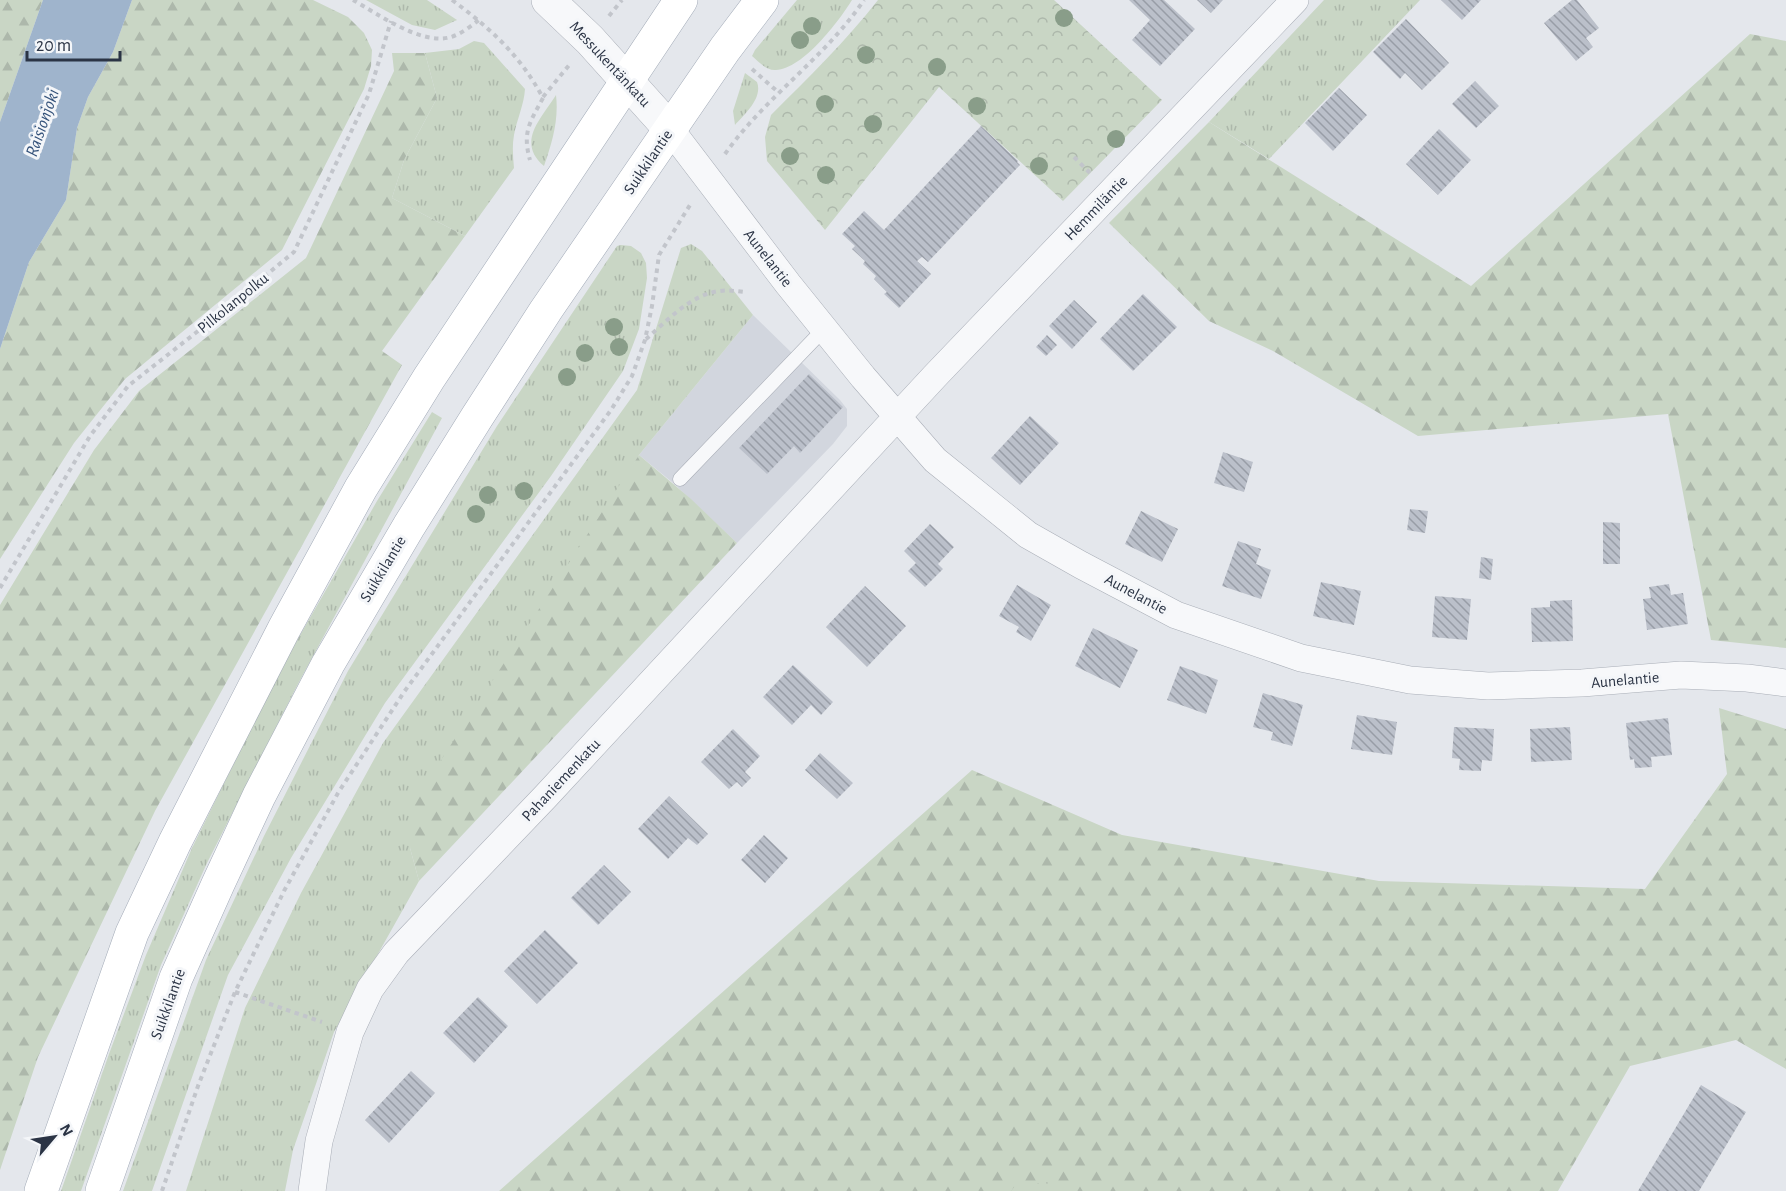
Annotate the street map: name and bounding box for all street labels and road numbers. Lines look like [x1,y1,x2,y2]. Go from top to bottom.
street label: Messukentänkatu [566,18,654,110]
street label: Suikkilantie [621,127,675,197]
street label: Hemmiläntie [1061,173,1131,243]
street label: Aunelantie [741,226,795,290]
street label: Pilkolanpolku [195,270,271,336]
street label: Suikkilantie [357,533,409,605]
street label: Aunelantie [1102,571,1170,617]
street label: Aunelantie [1590,669,1660,691]
street label: Pahaniemenkatu [519,736,603,824]
street label: Suikkilantie [148,967,188,1041]

